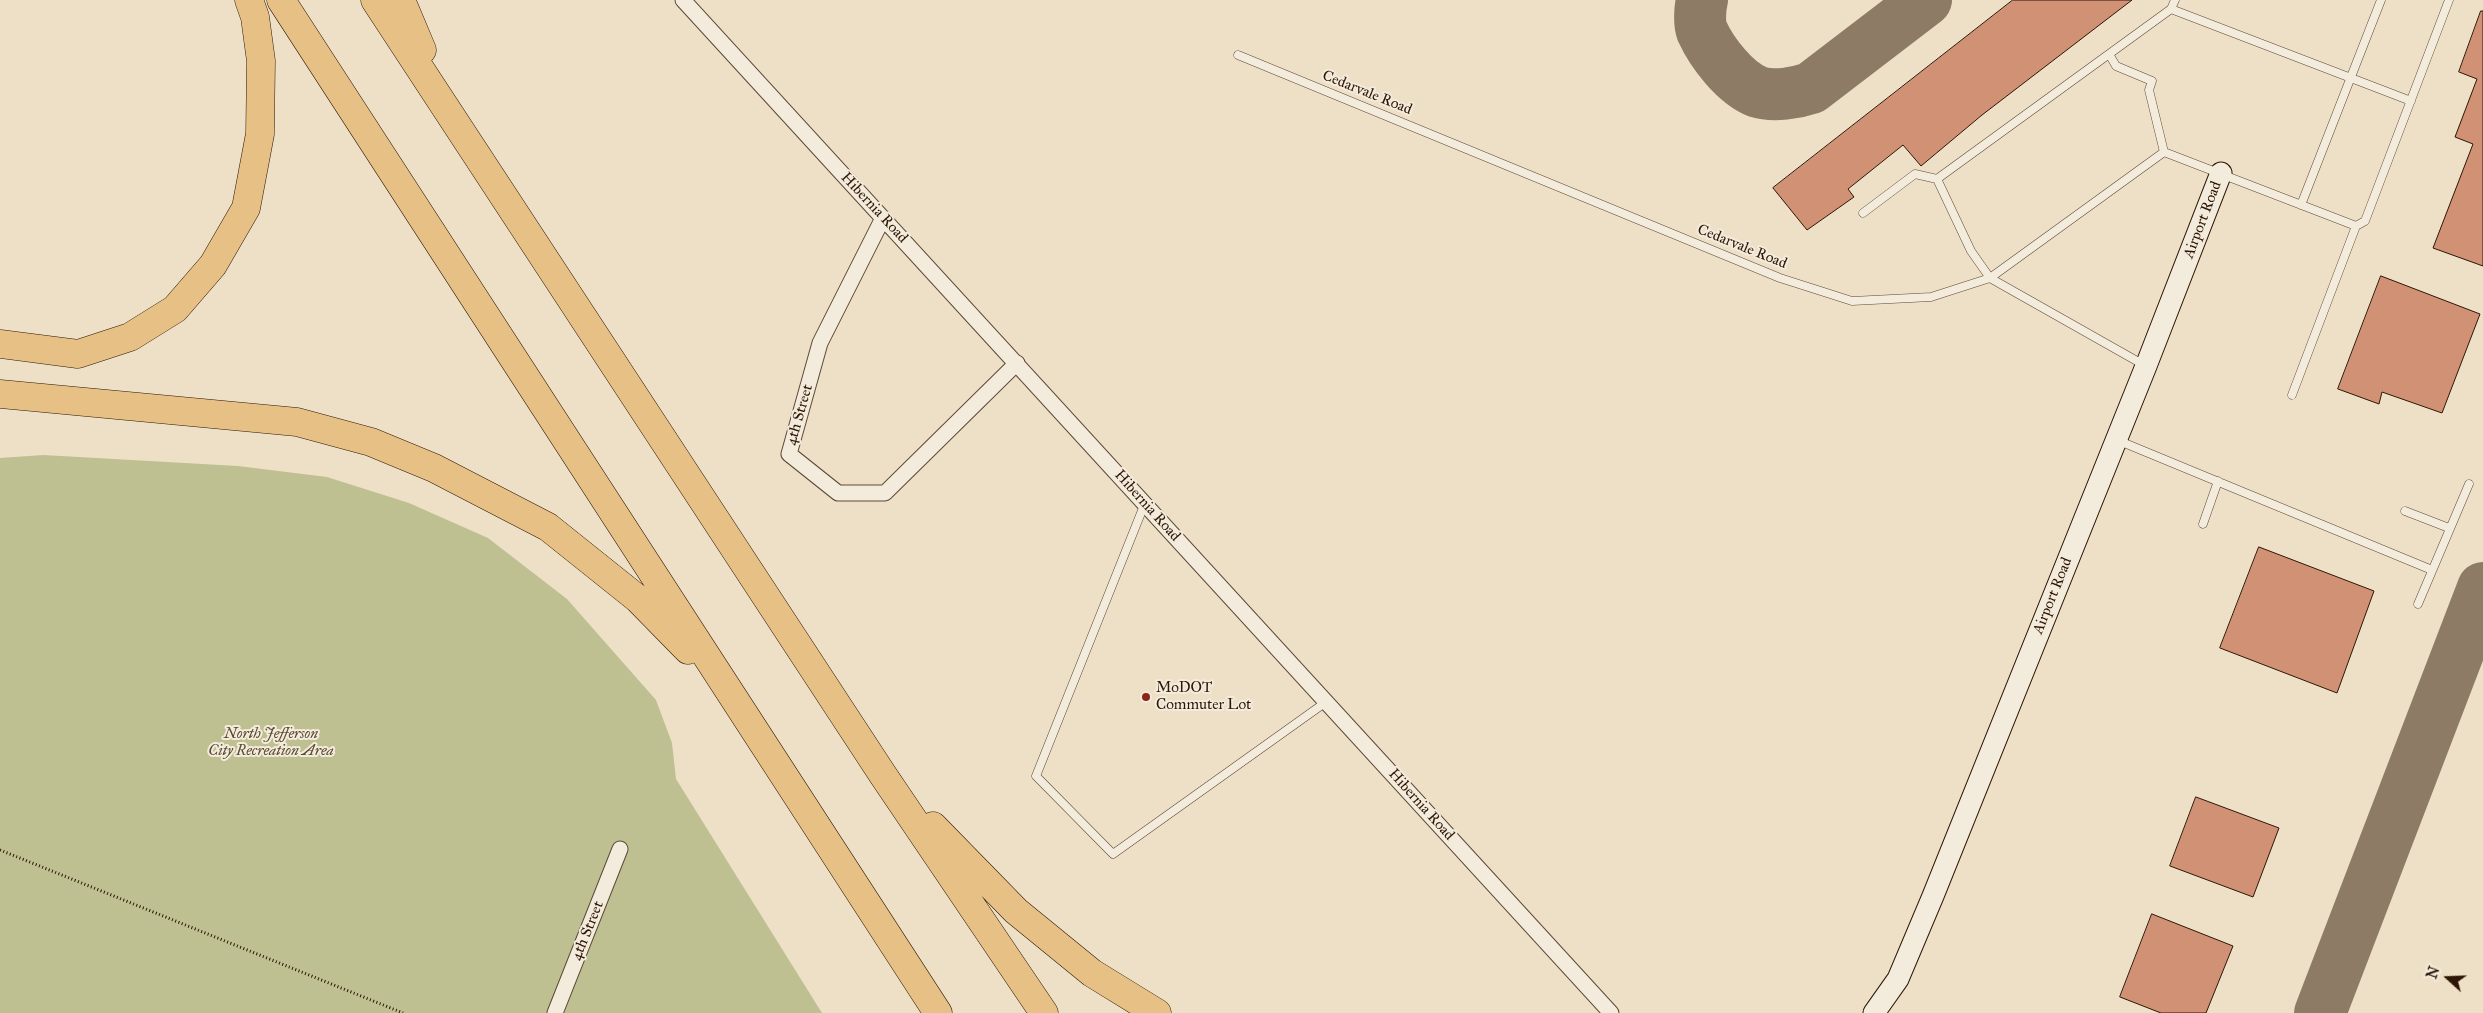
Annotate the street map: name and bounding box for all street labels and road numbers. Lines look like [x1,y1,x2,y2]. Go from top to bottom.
street label: Cedarvale Road [1320,67,1414,119]
street label: Hibernia Road [837,169,911,247]
street label: Airport Road [2180,179,2226,261]
street label: Cedarvale Road [1695,221,1789,273]
street label: 4th Street [783,382,817,448]
street label: Hibernia Road [1110,467,1184,545]
street label: Airport Road [2029,555,2077,637]
street label: Hibernia Road [1384,766,1458,844]
street label: 4th Street [568,899,608,963]

